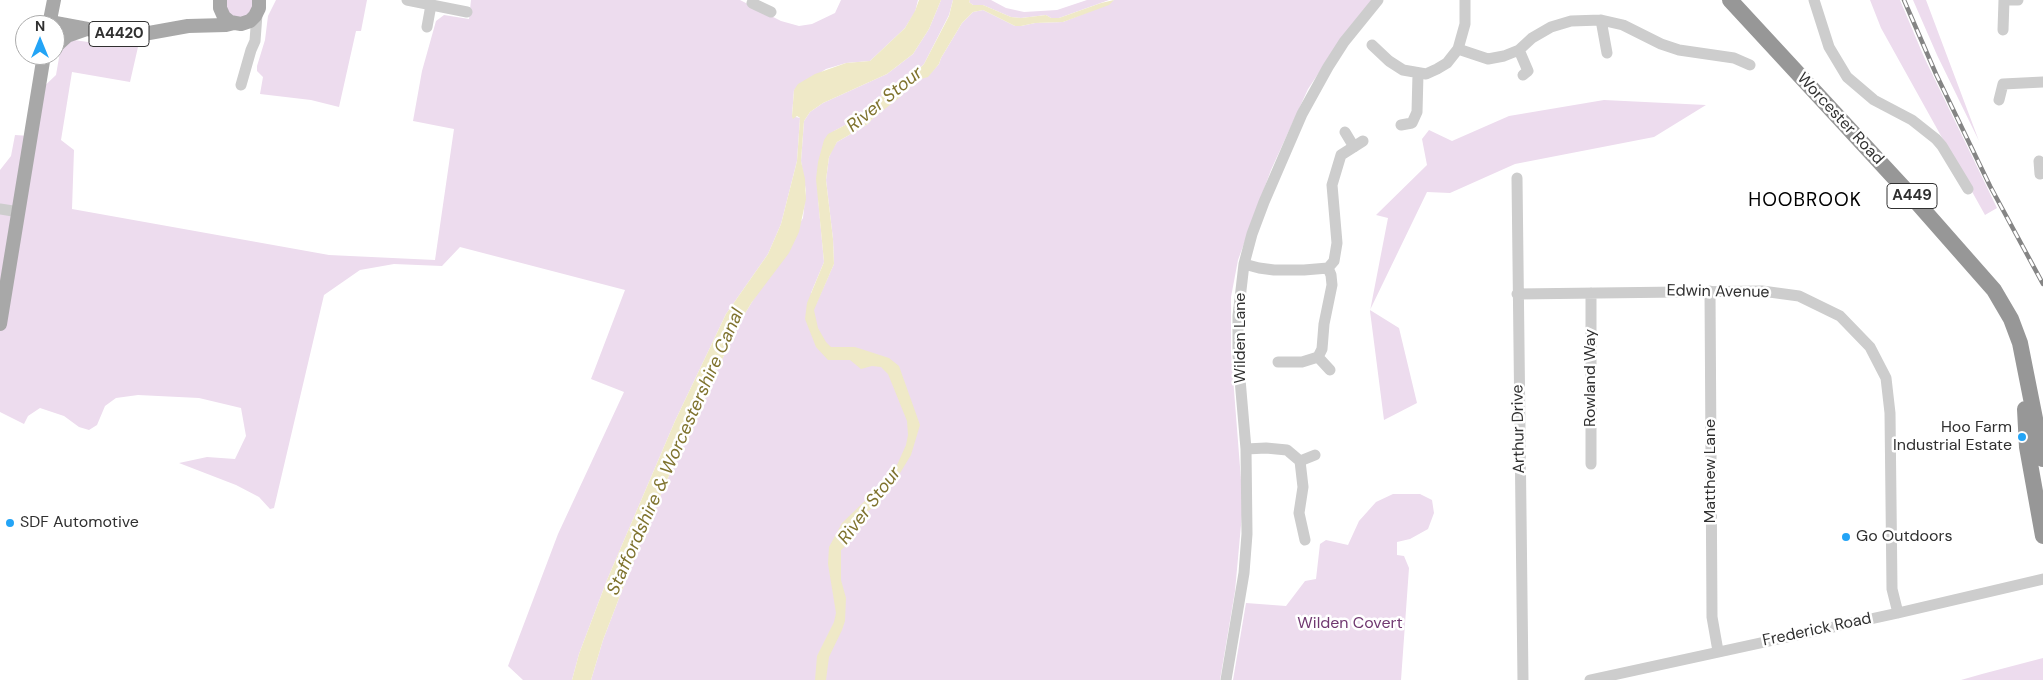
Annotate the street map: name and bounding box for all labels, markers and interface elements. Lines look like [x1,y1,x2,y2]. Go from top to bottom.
north arrow [15,15,65,65]
text: N [35,17,45,35]
road number: A4420 [89,22,149,46]
water label: River Stour [843,63,927,137]
street label: Worcester Road [1793,69,1887,169]
road number: A449 [1887,184,1937,208]
district label: HOOBROOK [1747,190,1863,212]
street label: Edwin Avenue [1666,282,1770,302]
street label: Wilden Lane [1231,293,1251,383]
water label: Staffordshire & Worcestershire Canal [603,305,749,599]
street label: Rowland Way [1581,329,1601,427]
street label: Arthur Drive [1509,384,1529,474]
place label: Hoo Farm Industrial Estate [1893,418,2012,456]
street label: Matthew Lane [1701,419,1721,523]
marker: Hoo Farm Industrial Estate [2016,431,2028,443]
water label: River Stour [834,463,906,549]
place label: SDF Automotive [20,513,139,533]
marker: SDF Automotive [4,517,16,529]
place label: Go Outdoors [1856,527,1952,547]
marker: Go Outdoors [1840,531,1852,543]
street label: Frederick Road [1761,609,1873,651]
park label: Wilden Covert [1297,614,1403,634]

